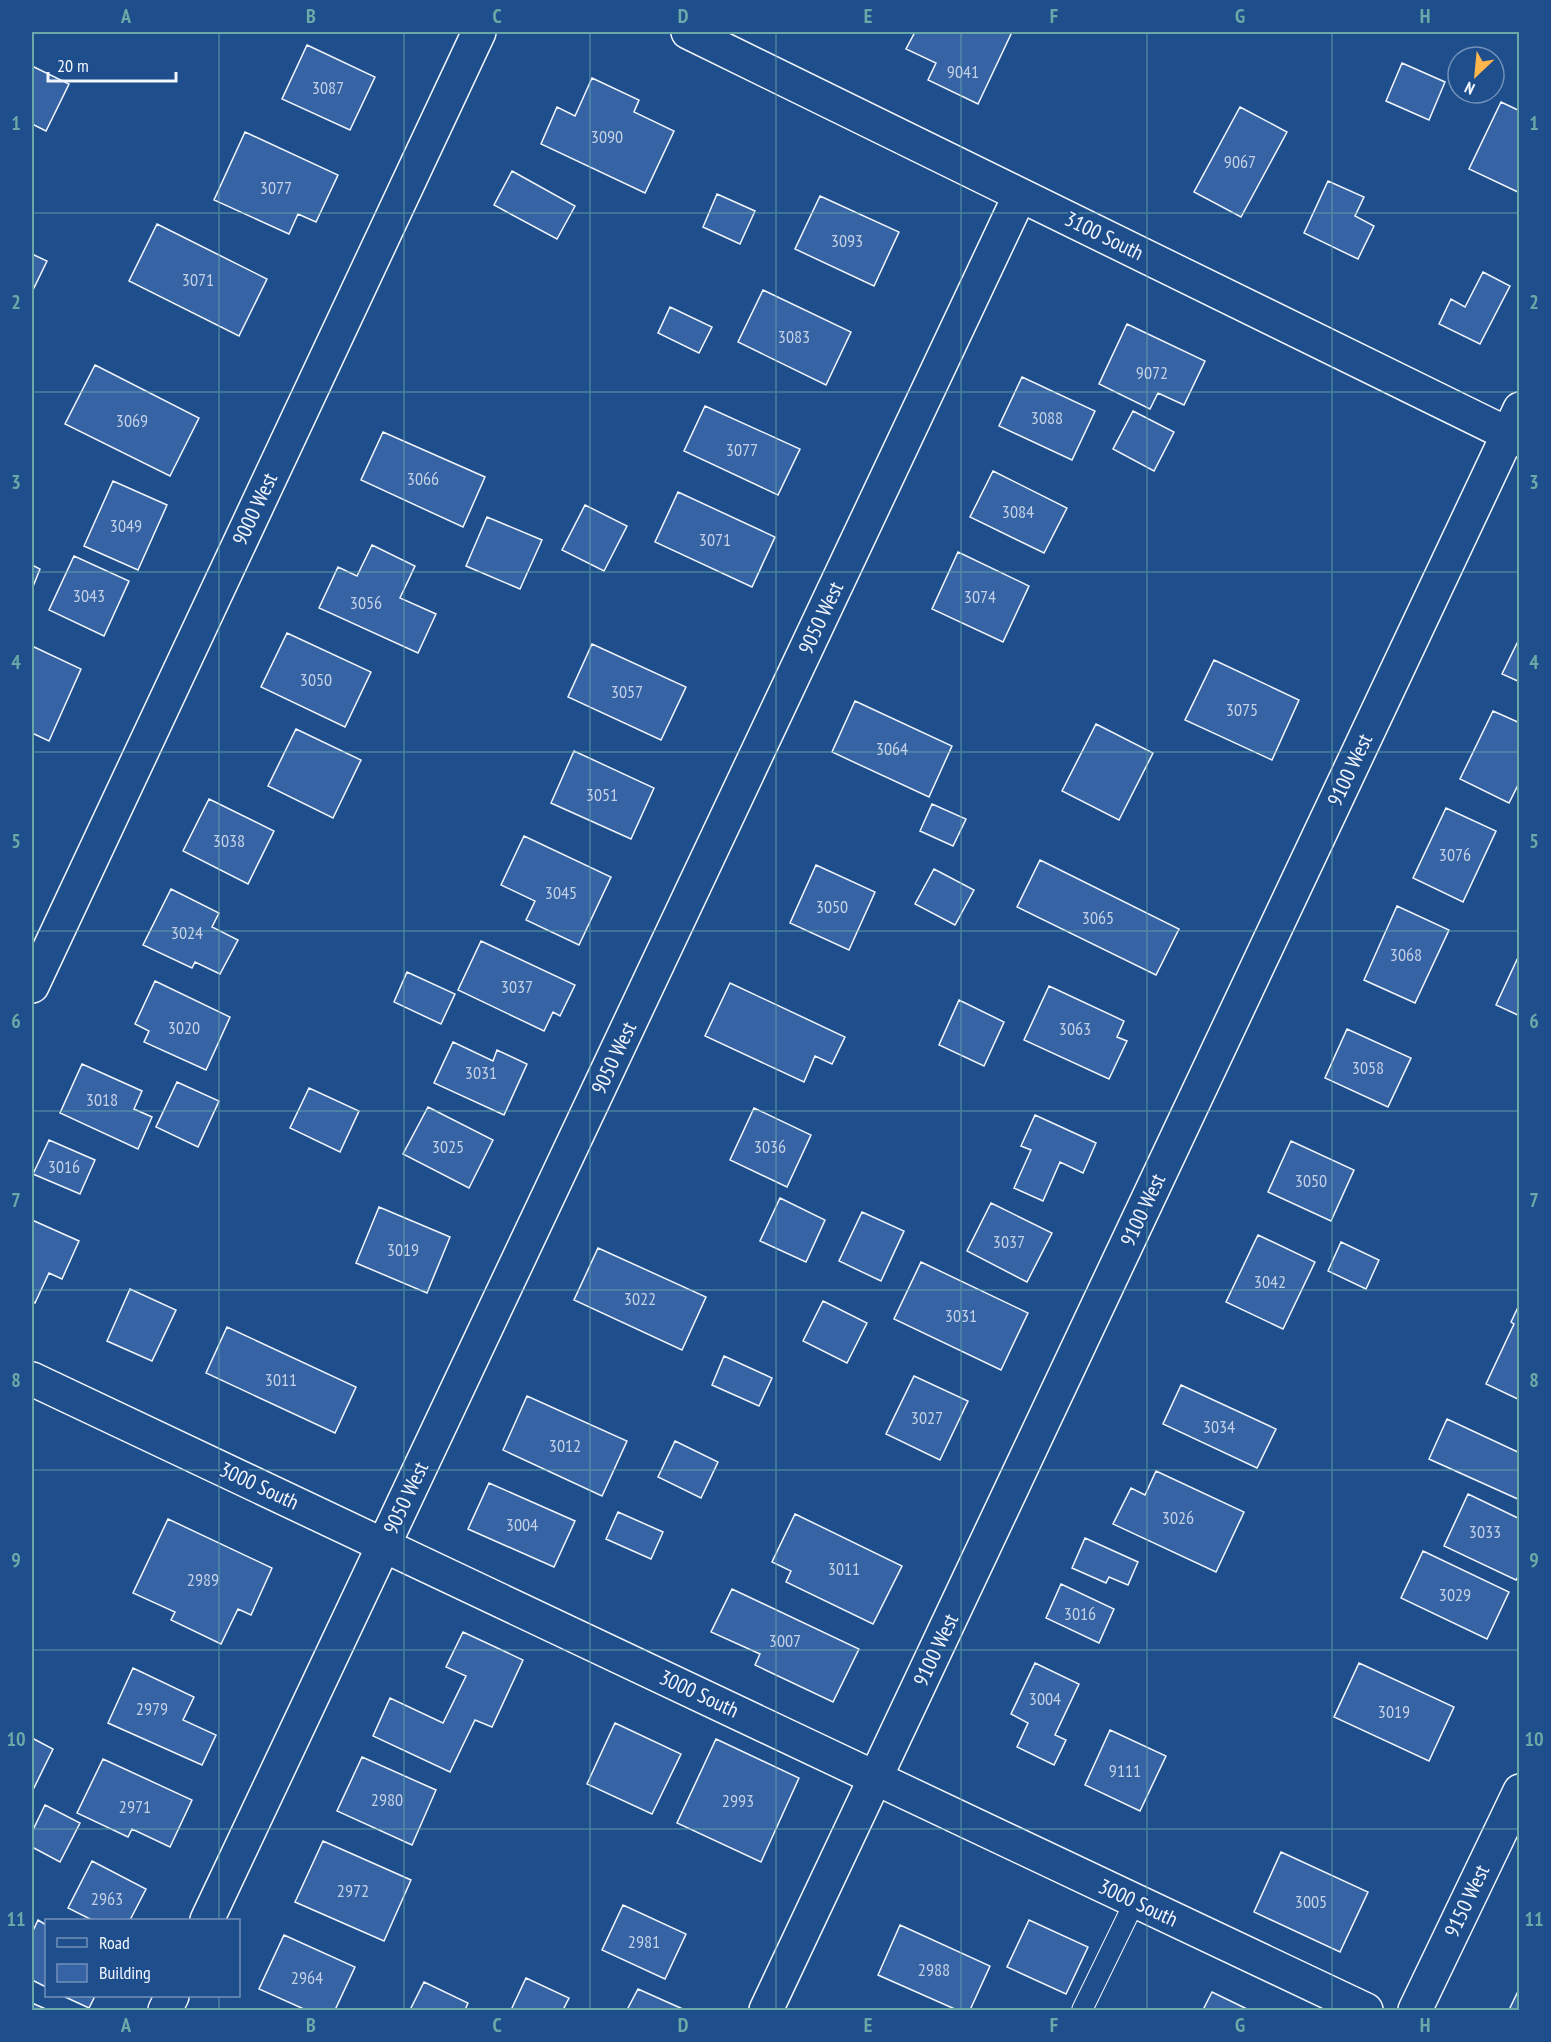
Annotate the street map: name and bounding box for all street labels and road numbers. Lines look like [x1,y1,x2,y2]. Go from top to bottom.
street label: 3100 South [1060,205,1148,266]
street label: 9000 West [226,468,283,549]
street label: 9050 West [792,577,849,658]
street label: 9100 West [1321,729,1378,810]
street label: 9050 West [585,1017,642,1098]
street label: 9100 West [1114,1169,1171,1250]
street label: 3000 South [215,1455,303,1516]
street label: 9050 West [377,1457,434,1538]
street label: 9100 West [907,1609,964,1690]
street label: 3000 South [655,1663,743,1724]
street label: 9150 West [1438,1860,1495,1941]
street label: 3000 South [1094,1872,1182,1933]

